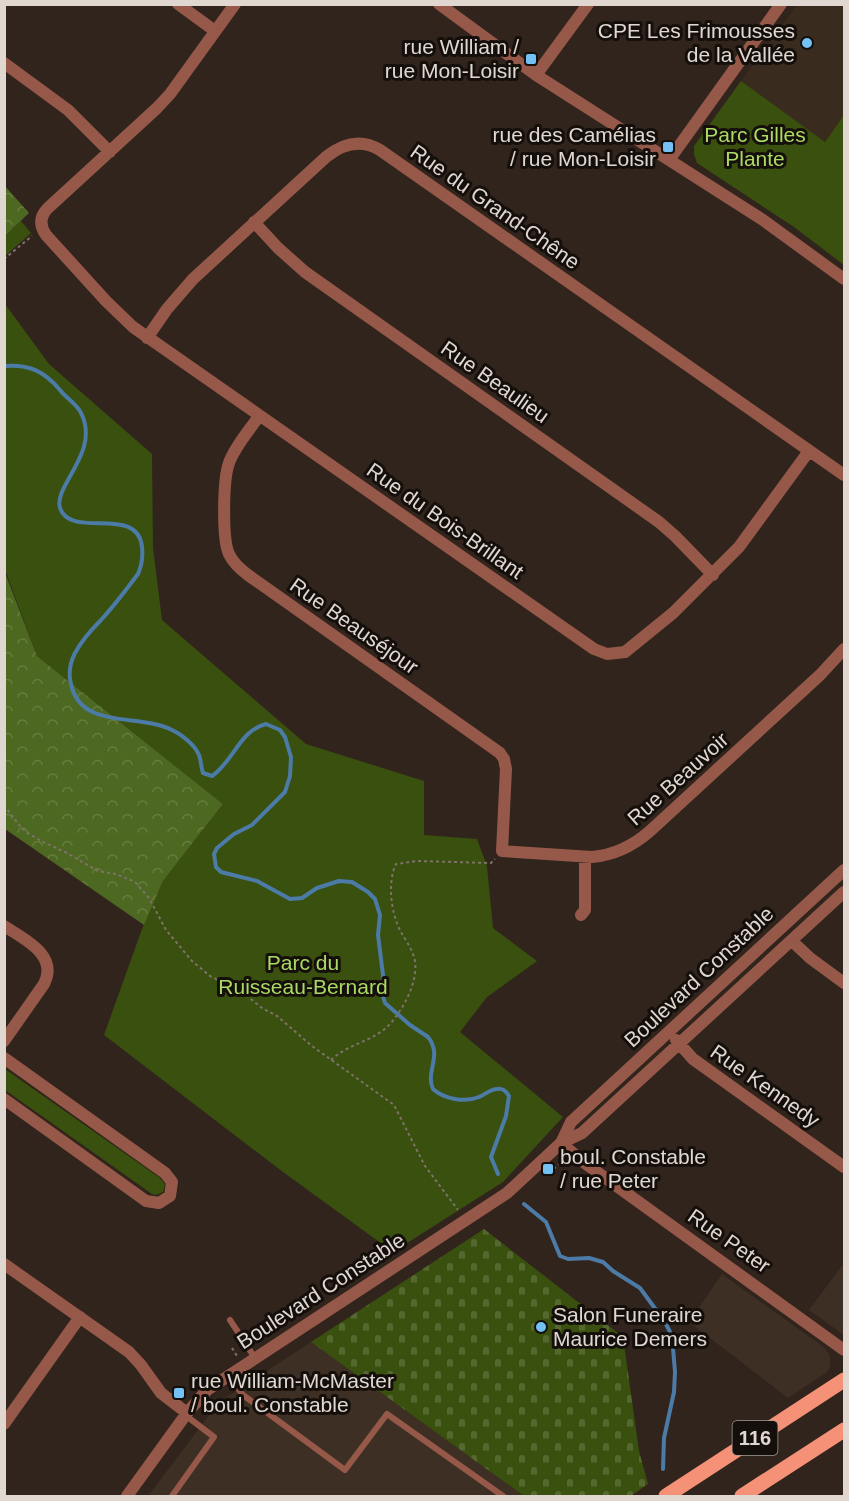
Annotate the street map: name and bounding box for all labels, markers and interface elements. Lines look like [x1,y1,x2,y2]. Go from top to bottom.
place label: CPE Les Frimousses de la Vallée [598,19,795,66]
place label: rue William / rue Mon-Loisir [385,35,519,82]
marker: CPE Les Frimousses de la Vallée [800,36,814,50]
marker: rue William / rue Mon-Loisir [524,52,538,66]
place label: rue des Camélias / rue Mon-Loisir [493,123,656,170]
park label: Parc Gilles Plante [704,123,806,170]
street label: Rue du Grand-Chêne [406,140,584,274]
marker: rue des Camélias / rue Mon-Loisir [661,140,675,154]
street label: Rue Beaulieu [437,336,554,427]
street label: Rue du Bois-Brillant [363,458,528,583]
street label: Rue Beauséjour [286,573,423,678]
street label: Rue Beauvoir [623,728,733,830]
street label: Boulevard Constable [620,902,778,1052]
park label: Parc du Ruisseau-Bernard [218,951,388,998]
street label: Rue Kennedy [707,1040,824,1132]
place label: boul. Constable / rue Peter [560,1145,706,1192]
marker: boul. Constable / rue Peter [541,1162,555,1176]
street label: Rue Peter [684,1204,775,1277]
street label: Boulevard Constable [233,1228,409,1353]
place label: Salon Funeraire Maurice Demers [553,1303,707,1350]
marker: Salon Funeraire Maurice Demers [534,1320,548,1334]
place label: rue William-McMaster / boul. Constable [191,1369,394,1416]
marker: rue William-McMaster / boul. Constable [172,1386,186,1400]
road number: 116 [732,1421,777,1455]

